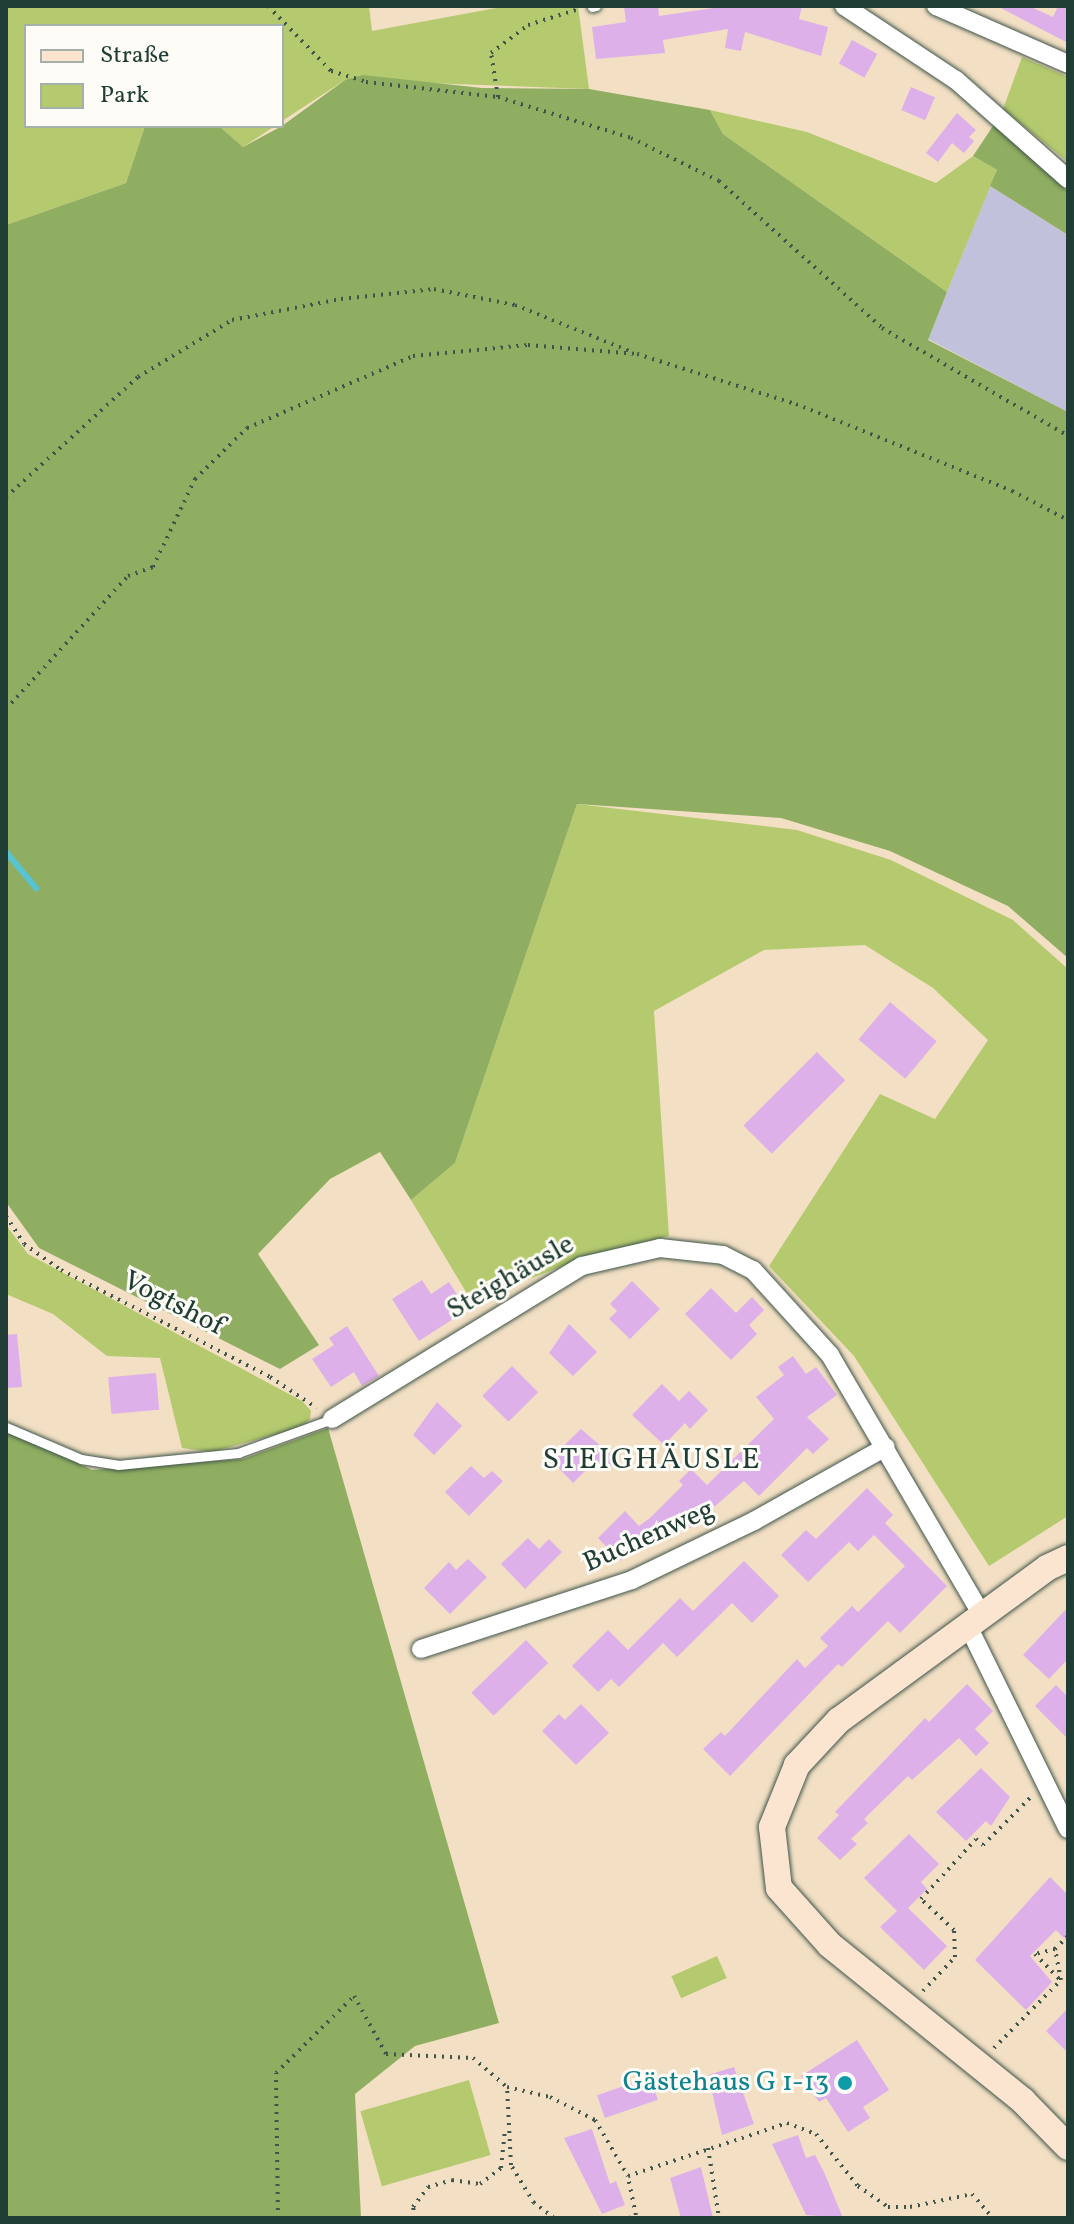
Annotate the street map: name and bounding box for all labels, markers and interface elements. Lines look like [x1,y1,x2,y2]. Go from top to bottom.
legend [24,24,284,128]
text: Straße [100,39,169,73]
text: Park [100,79,149,113]
street label: Steighäusle [442,1228,580,1328]
street label: Vogtshof [117,1264,229,1344]
district label: STEIGHÄUSLE [543,1442,761,1478]
street label: Buchenweg [578,1493,720,1581]
place label: Gästehaus G 1-13 [623,2066,829,2100]
marker: Gästehaus G 1-13 [836,2074,854,2092]

